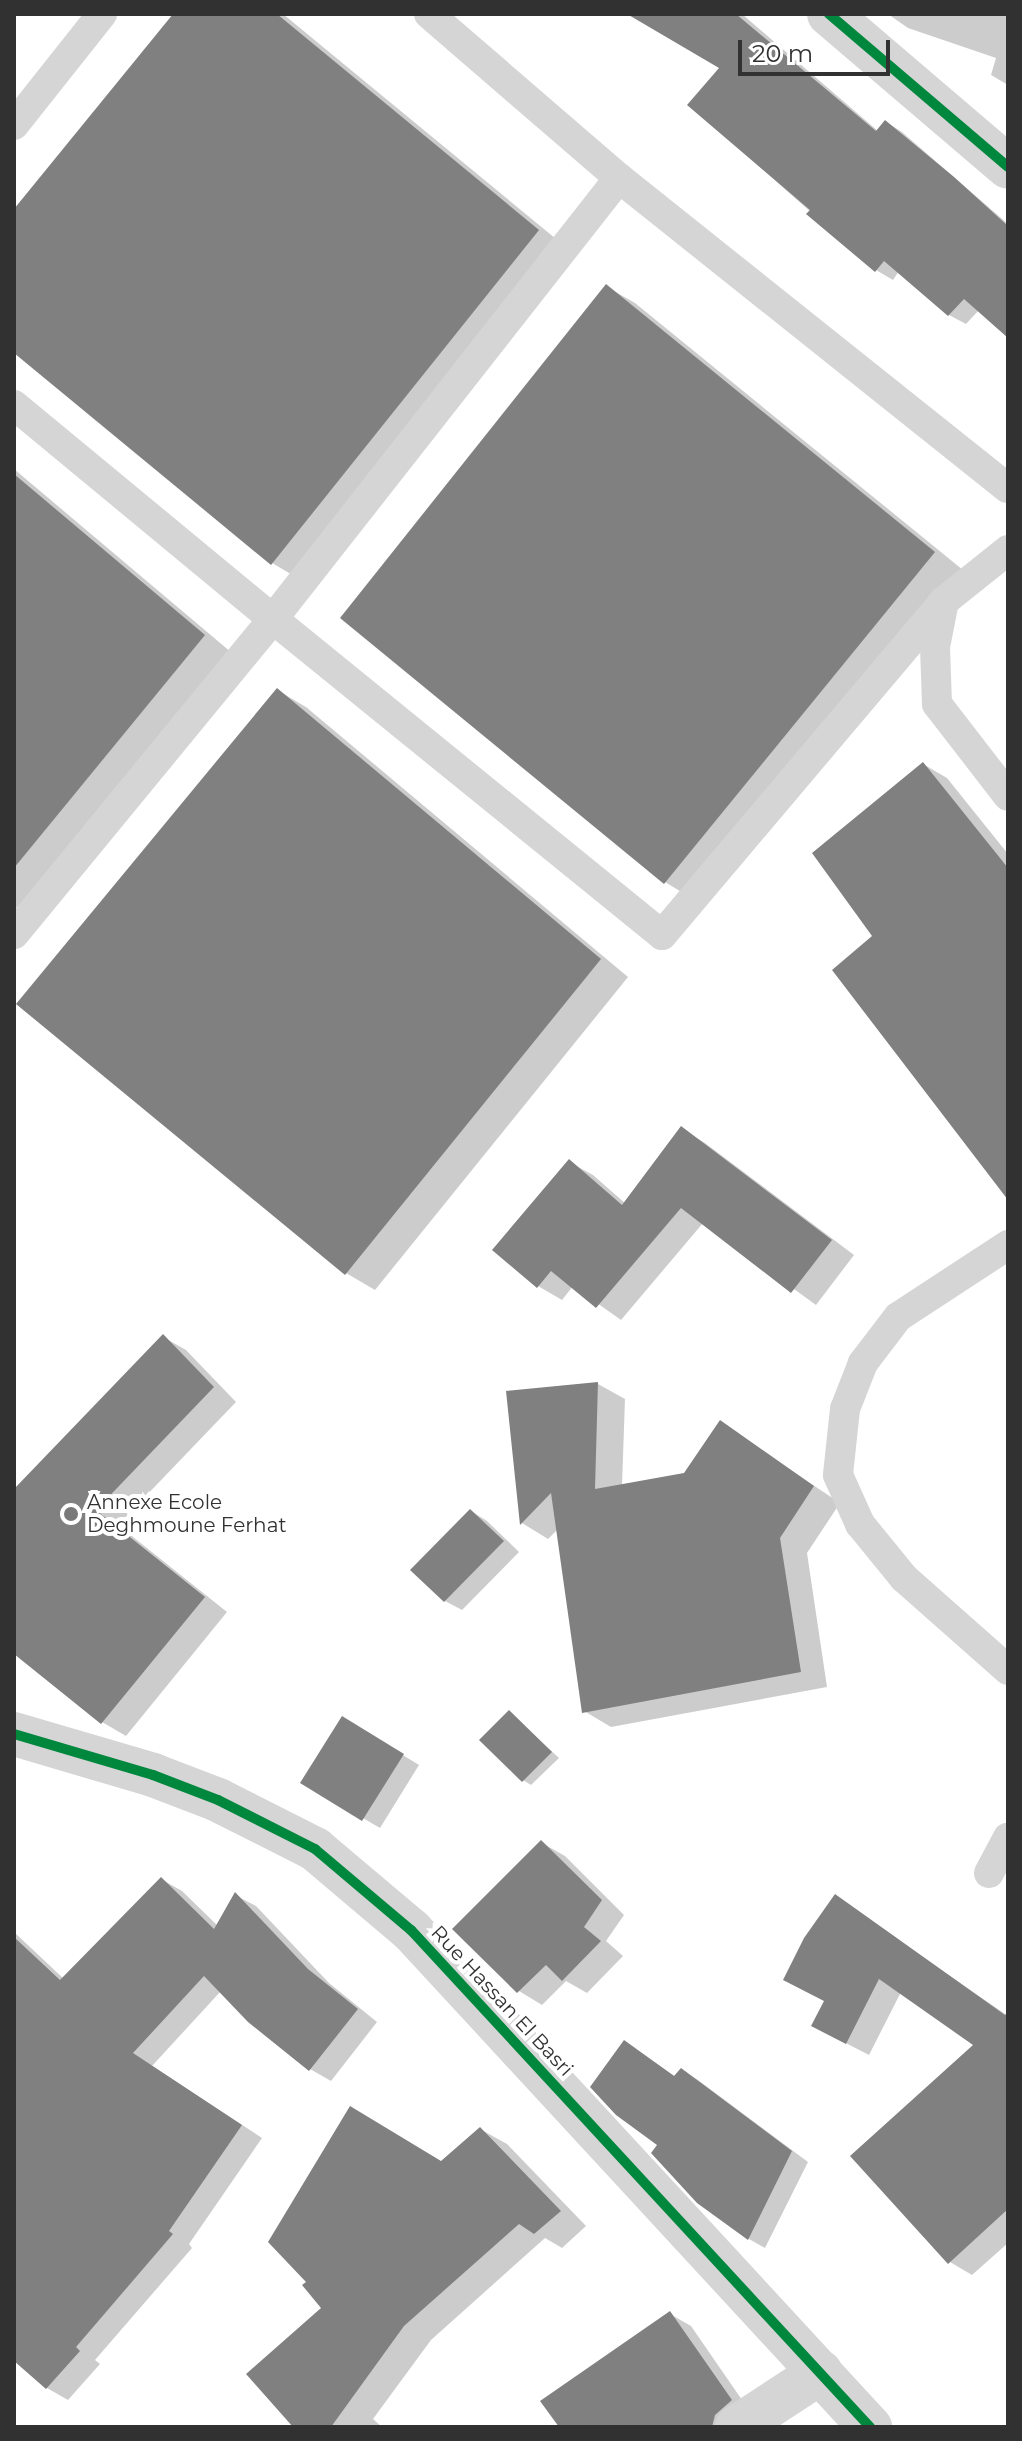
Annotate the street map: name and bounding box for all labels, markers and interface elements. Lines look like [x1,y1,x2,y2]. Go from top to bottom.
scale bar [742,24,894,74]
text: 20 m [752,39,813,68]
place label: Annexe Ecole Deghmoune Ferhat [87,1490,287,1537]
marker: Annexe Ecole Deghmoune Ferhat [62,1505,80,1523]
street label: Rue Hassan El Basri [426,1921,578,2081]

